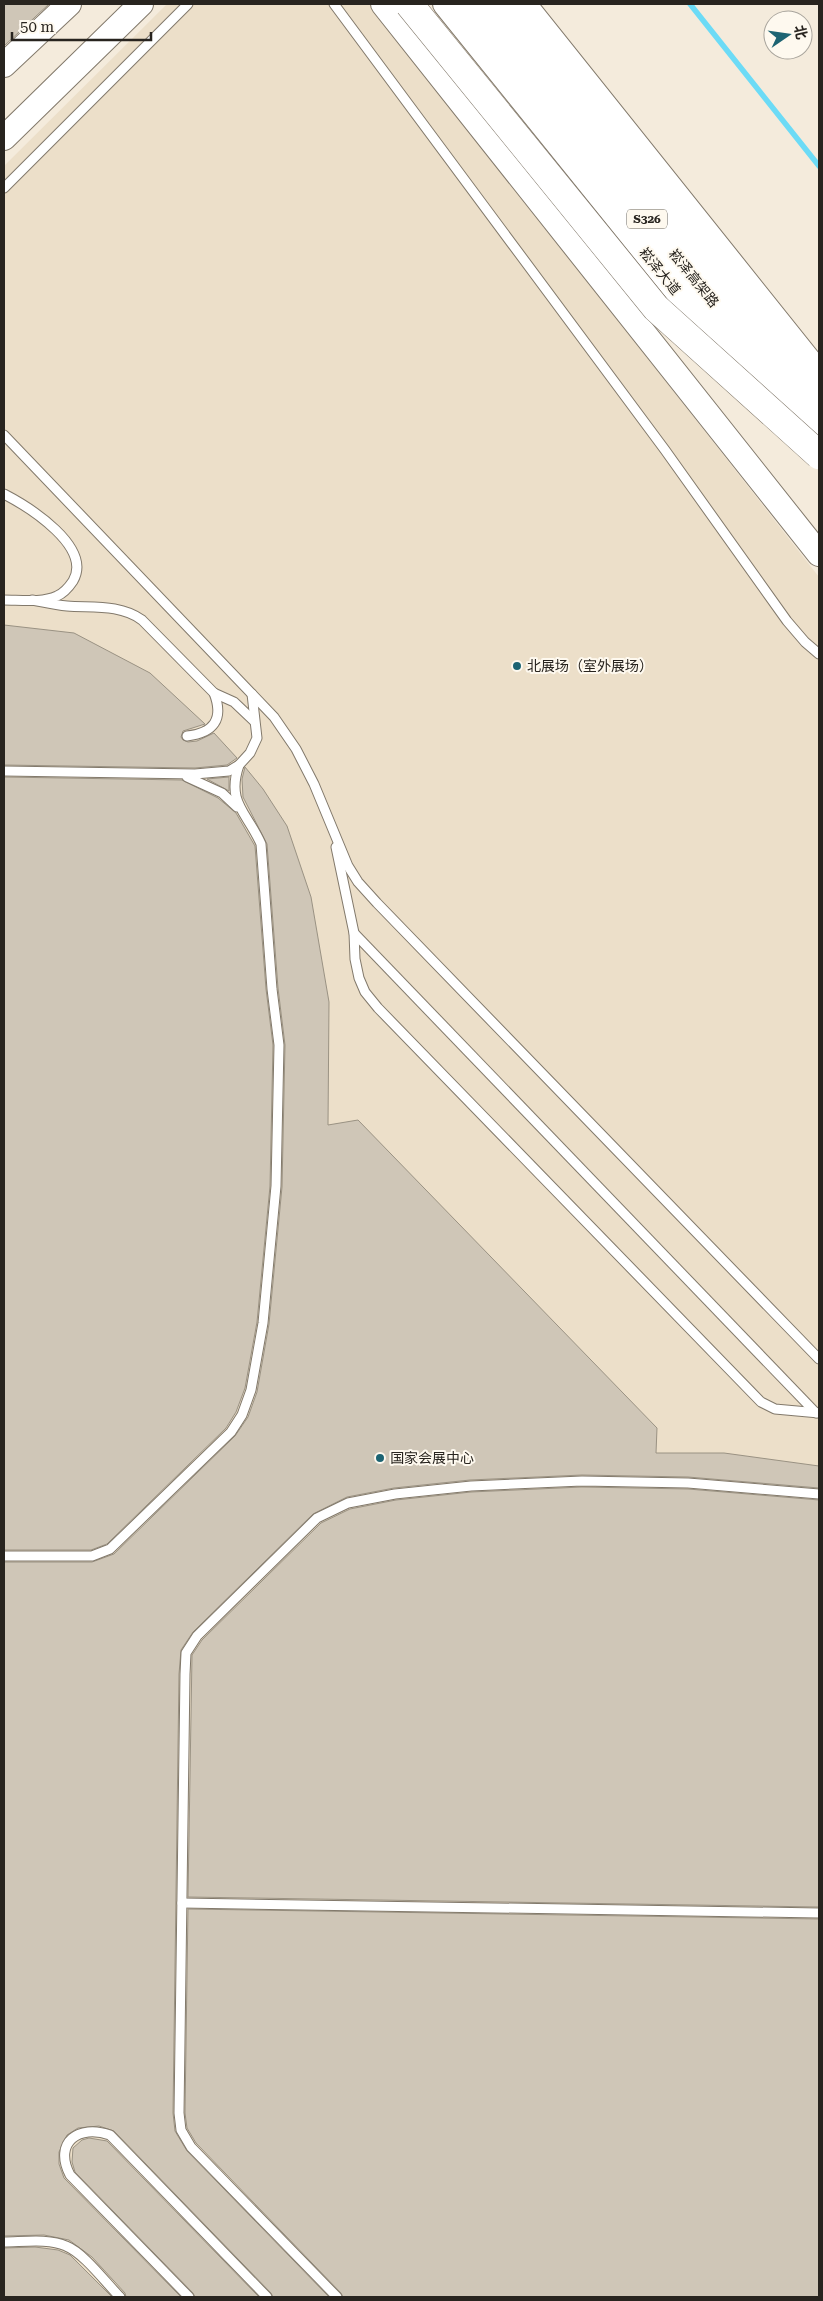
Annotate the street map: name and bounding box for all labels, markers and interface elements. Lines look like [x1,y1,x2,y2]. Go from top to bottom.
scale bar [12,10,151,42]
north arrow [763,10,813,60]
text: 50 m [20,18,55,36]
text: 北 [791,23,810,41]
road number: S326 [627,210,667,228]
street label: 崧泽大道 [636,244,684,298]
street label: 崧泽高架路 [666,246,722,310]
place label: 北展场（室外展场） [527,658,653,674]
marker: 北展场（室外展场） [511,660,523,672]
place label: 国家会展中心 [390,1450,474,1466]
marker: 国家会展中心 [374,1452,386,1464]

